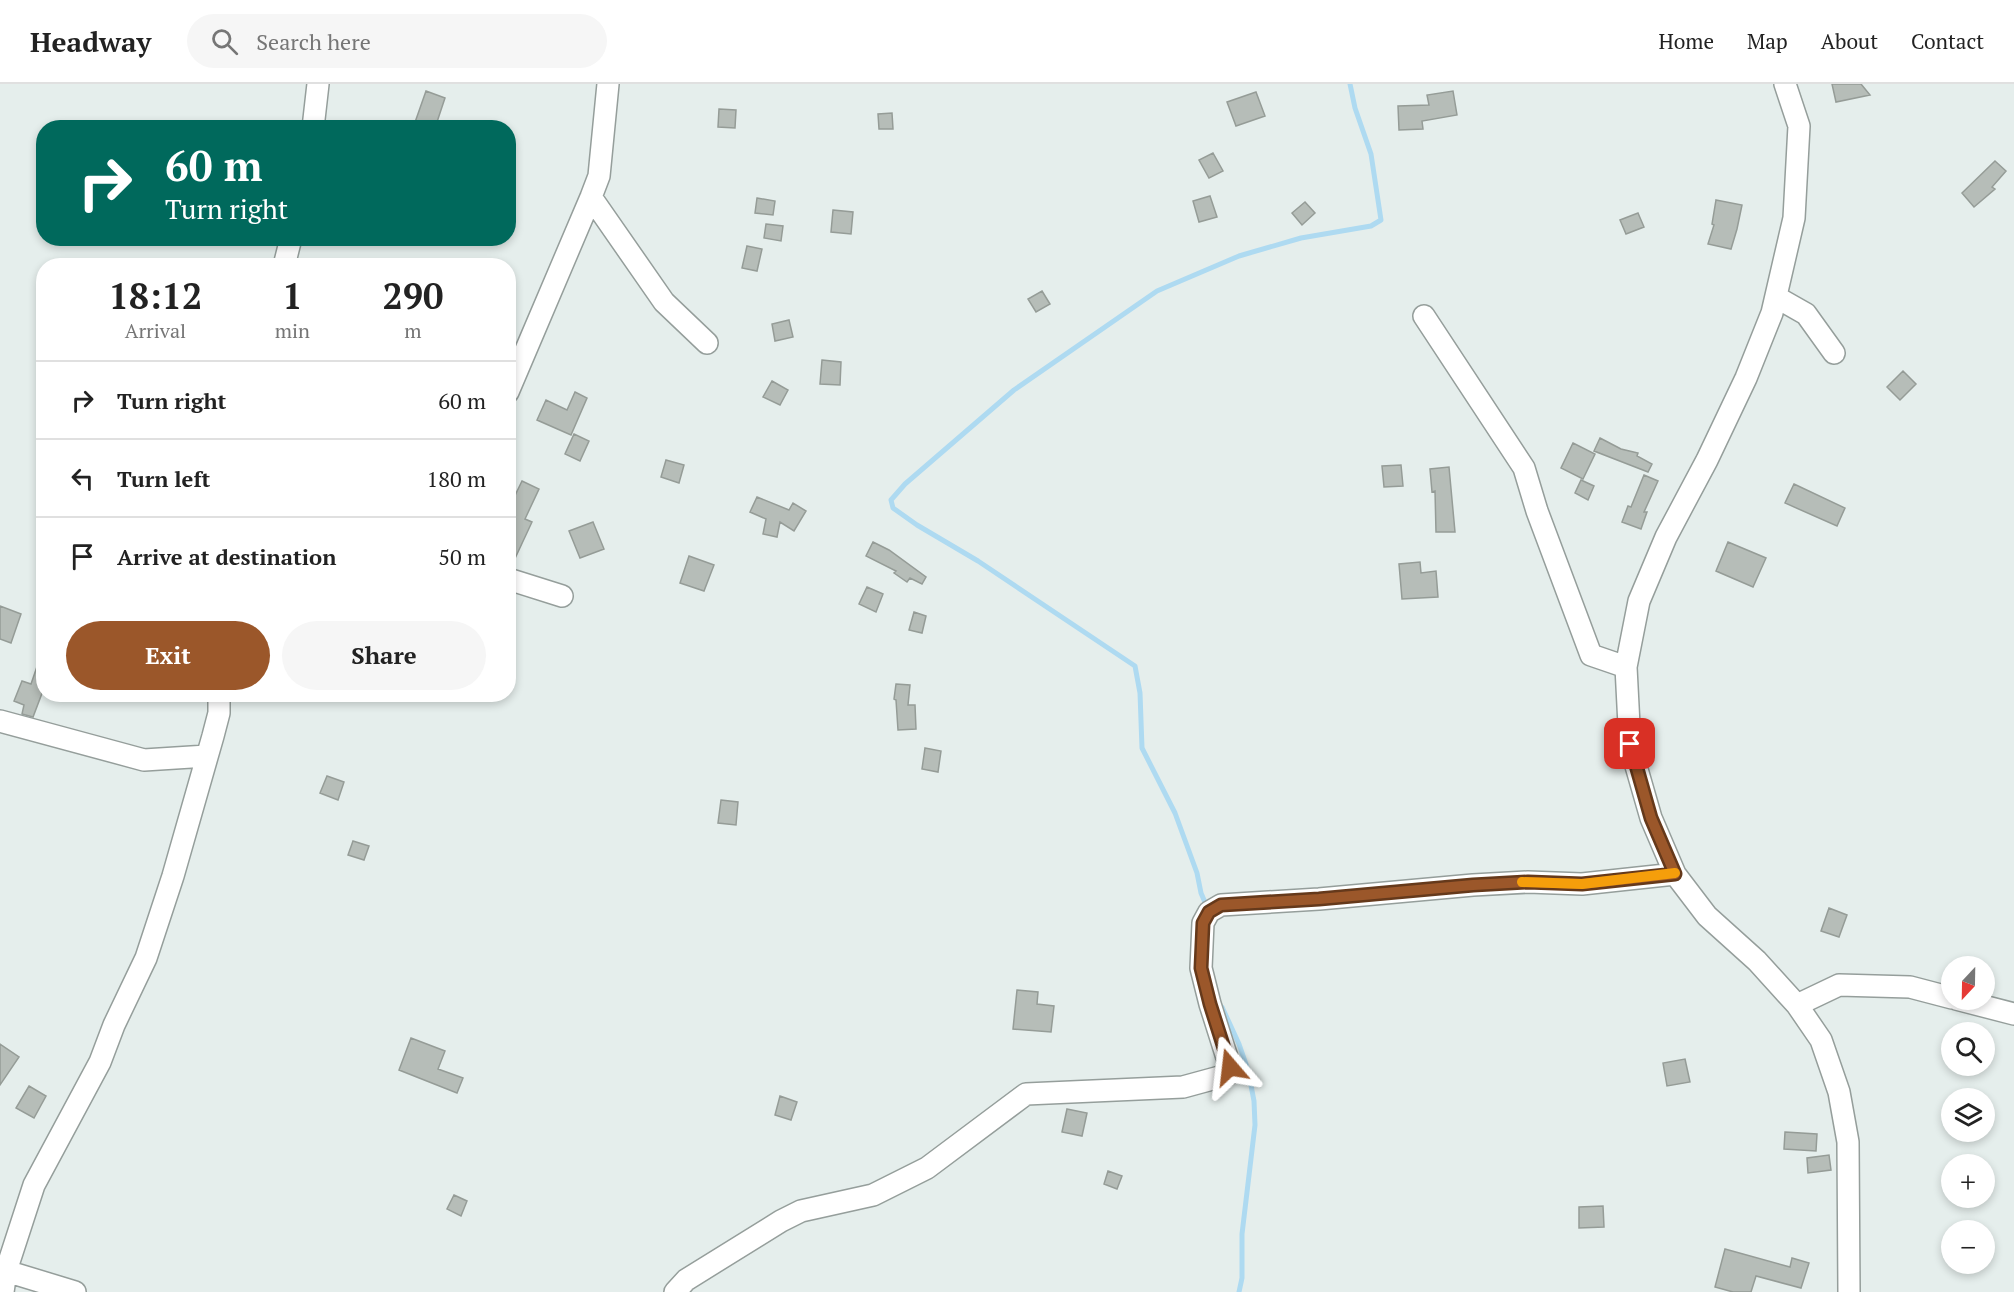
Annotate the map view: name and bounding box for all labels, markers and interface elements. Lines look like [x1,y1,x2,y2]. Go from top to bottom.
search box [187,14,607,68]
text: Headway [30,23,151,60]
icon: search [208,25,241,58]
text: Search here [256,27,371,56]
text: Home [1658,27,1714,55]
text: Map [1747,27,1788,55]
text: About [1821,27,1878,55]
text: Contact [1911,27,1984,55]
text: 60 m [165,137,263,193]
icon: right [66,144,144,222]
text: Turn right [165,191,288,227]
text: 18:12 [109,272,202,319]
text: 1 [282,272,303,319]
text: 290 [382,272,443,319]
text: Arrival [125,317,186,344]
text: min [275,317,310,344]
text: m [404,317,422,344]
icon: right [66,384,99,417]
text: Turn right [117,386,226,415]
text: 60 m [438,386,486,415]
icon: left [66,462,99,495]
text: Turn left [117,464,210,493]
text: 180 m [426,464,486,493]
icon: arrive [66,540,99,573]
text: Arrive at destination [117,542,336,571]
text: 50 m [438,542,486,571]
button: Exit [66,621,270,690]
button: Share [282,621,486,690]
pin [1604,718,1655,769]
icon: arrive [1613,727,1646,760]
north arrow [1941,956,1995,1010]
map controls [1941,956,1995,1274]
button: search [1941,1022,1995,1076]
position arrow [1198,1035,1262,1099]
button: layers [1941,1088,1995,1142]
button: + [1941,1154,1995,1208]
button: − [1941,1220,1995,1274]

